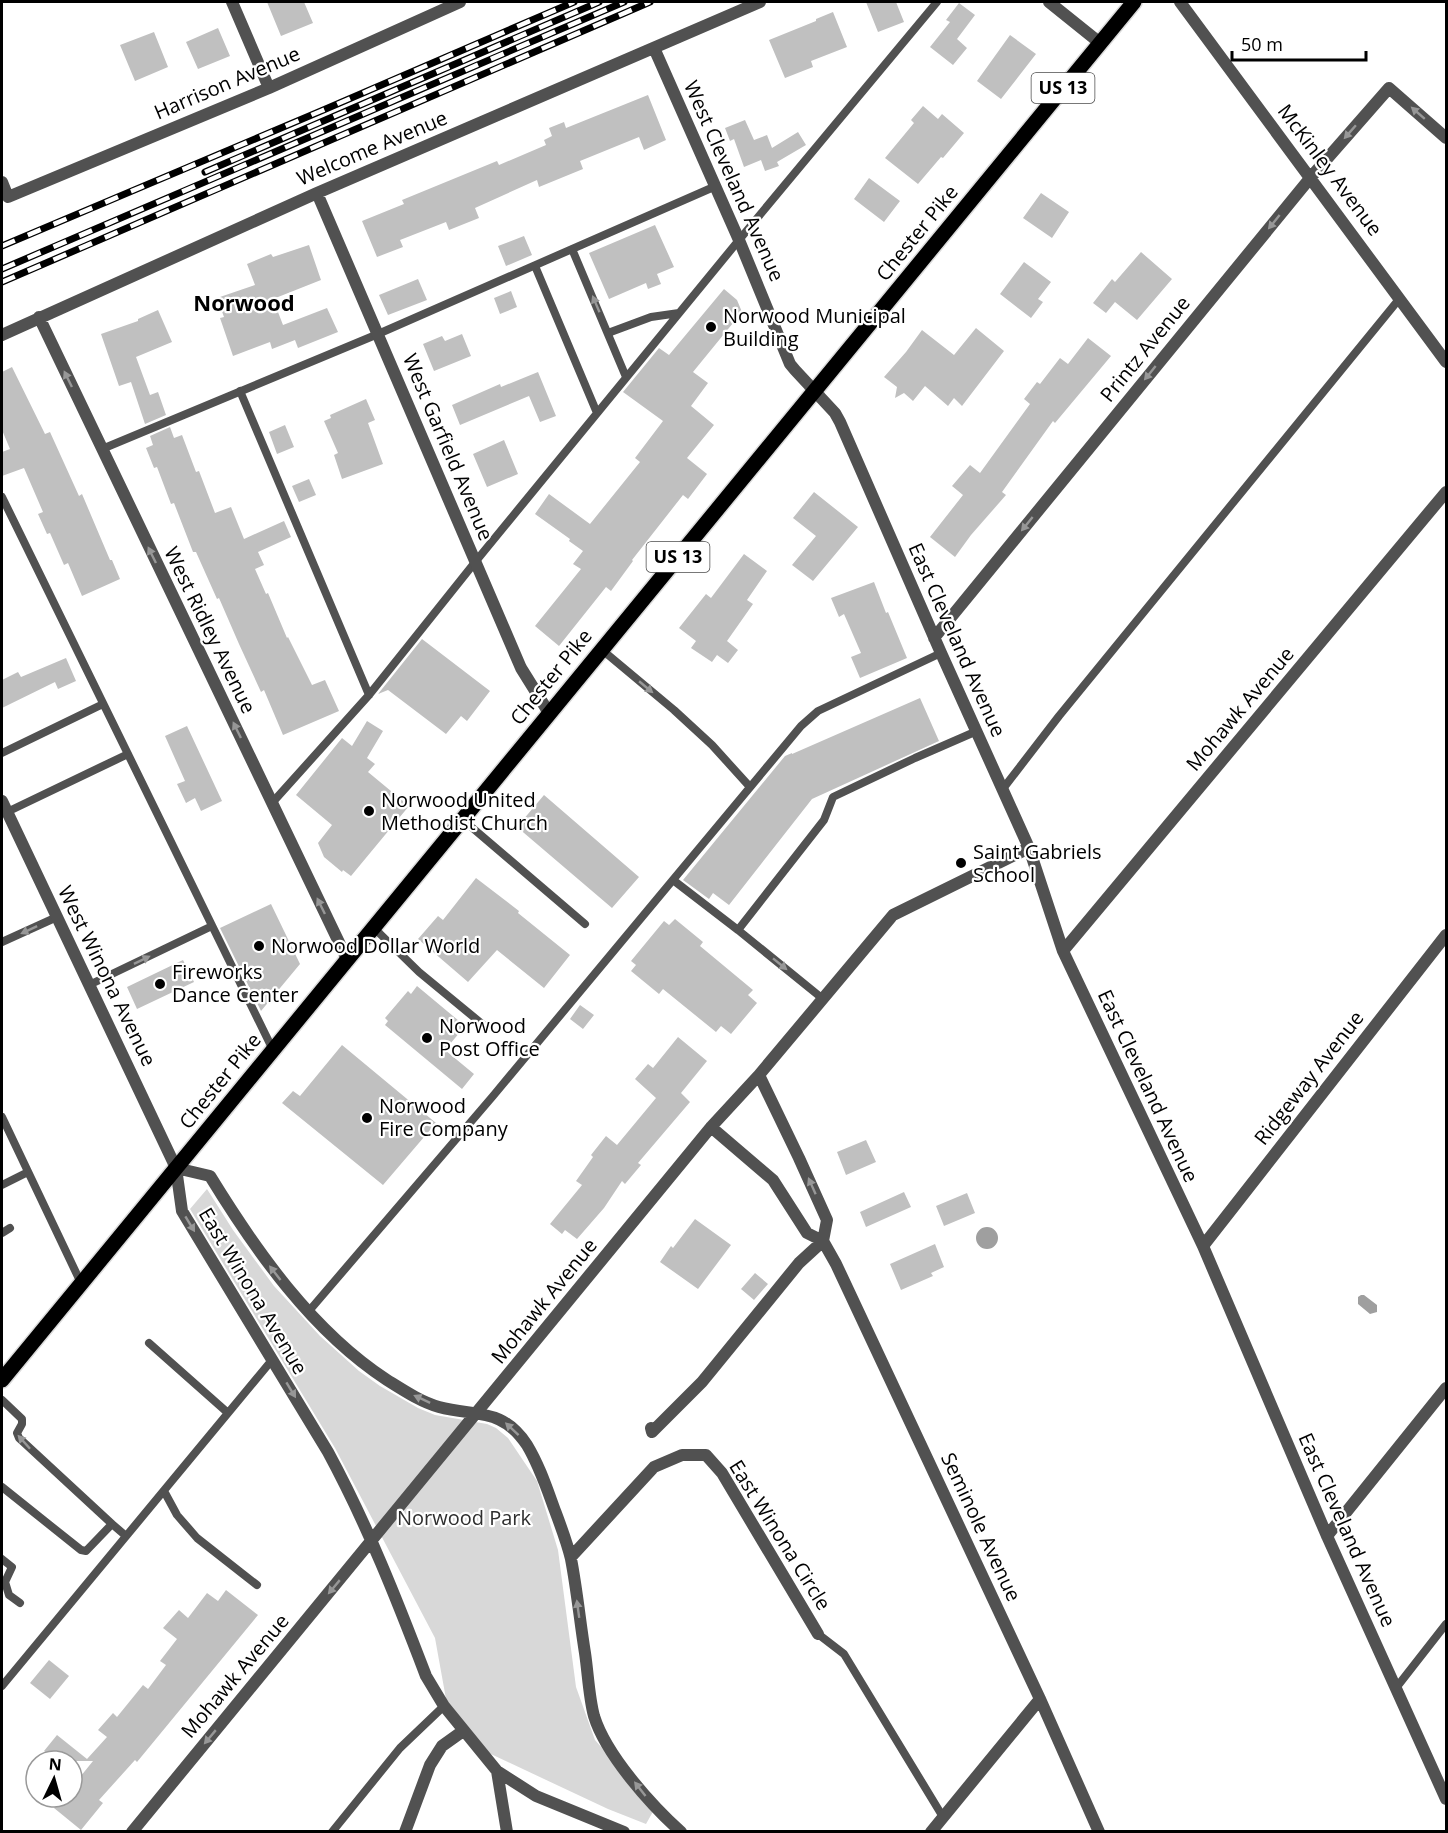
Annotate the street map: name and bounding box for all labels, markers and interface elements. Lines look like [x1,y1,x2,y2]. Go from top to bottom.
scale bar [1232,24,1366,62]
text: 50 m [1241,32,1283,56]
street label: Harrison Avenue [150,40,304,125]
road number: US 13 [1032,73,1094,103]
street label: West Cleveland Avenue [678,76,791,285]
street label: McKinley Avenue [1272,98,1389,241]
street label: Welcome Avenue [292,104,451,191]
one-way arrow [1411,107,1426,120]
one-way arrow [1344,124,1357,139]
street label: Chester Pike [870,179,964,286]
one-way arrow [1268,215,1280,230]
district label: Norwood [193,287,295,317]
street label: Printz Avenue [1094,290,1196,407]
one-way arrow [591,294,601,312]
place label: Norwood Municipal Building [723,302,906,352]
marker: Norwood Municipal Building [704,320,718,334]
street label: West Garfield Avenue [397,349,500,544]
one-way arrow [1144,366,1157,381]
one-way arrow [64,370,73,387]
one-way arrow [1020,516,1033,532]
street label: East Cleveland Avenue [902,539,1012,741]
street label: West Ridley Avenue [158,542,263,718]
road number: US 13 [646,542,710,572]
one-way arrow [148,546,157,563]
street label: Chester Pike [504,623,598,730]
street label: Mohawk Avenue [1180,641,1300,776]
one-way arrow [638,680,653,693]
one-way arrow [232,722,242,739]
place label: Norwood United Methodist Church [381,786,548,836]
marker: Norwood United Methodist Church [362,804,376,818]
place label: Saint Gabriels School [973,838,1102,888]
marker: Saint Gabriels School [954,856,968,870]
street label: West Winona Avenue [52,881,163,1070]
one-way arrow [317,898,326,915]
one-way arrow [21,925,38,934]
place label: Norwood Dollar World [271,932,480,959]
marker: Norwood Dollar World [252,939,266,953]
one-way arrow [133,955,150,964]
place label: Fireworks Dance Center [172,958,299,1008]
one-way arrow [773,958,788,970]
marker: Fireworks Dance Center [153,977,167,991]
street label: East Cleveland Avenue [1092,985,1205,1187]
street label: Ridgeway Avenue [1248,1005,1369,1150]
place label: Norwood Post Office [439,1012,540,1062]
street label: Chester Pike [173,1027,267,1134]
marker: Norwood Post Office [420,1031,434,1045]
place label: Norwood Fire Company [379,1092,509,1142]
marker: Norwood Fire Company [360,1111,374,1125]
one-way arrow [806,1177,816,1195]
street label: East Winona Avenue [193,1202,314,1379]
one-way arrow [184,1216,195,1232]
street label: Mohawk Avenue [485,1232,603,1369]
one-way arrow [270,1265,282,1280]
one-way arrow [285,1382,296,1399]
one-way arrow [413,1395,430,1404]
one-way arrow [505,1422,520,1436]
street label: East Cleveland Avenue [1292,1429,1402,1631]
one-way arrow [17,1434,31,1449]
street label: Seminole Avenue [935,1448,1028,1606]
street label: East Winona Circle [723,1455,837,1615]
park label: Norwood Park [397,1504,532,1531]
one-way arrow [328,1579,341,1595]
one-way arrow [574,1600,583,1619]
street label: Mohawk Avenue [175,1608,295,1743]
one-way arrow [204,1729,217,1745]
north arrow [24,1749,84,1809]
text: N [48,1753,63,1776]
one-way arrow [635,1782,647,1797]

